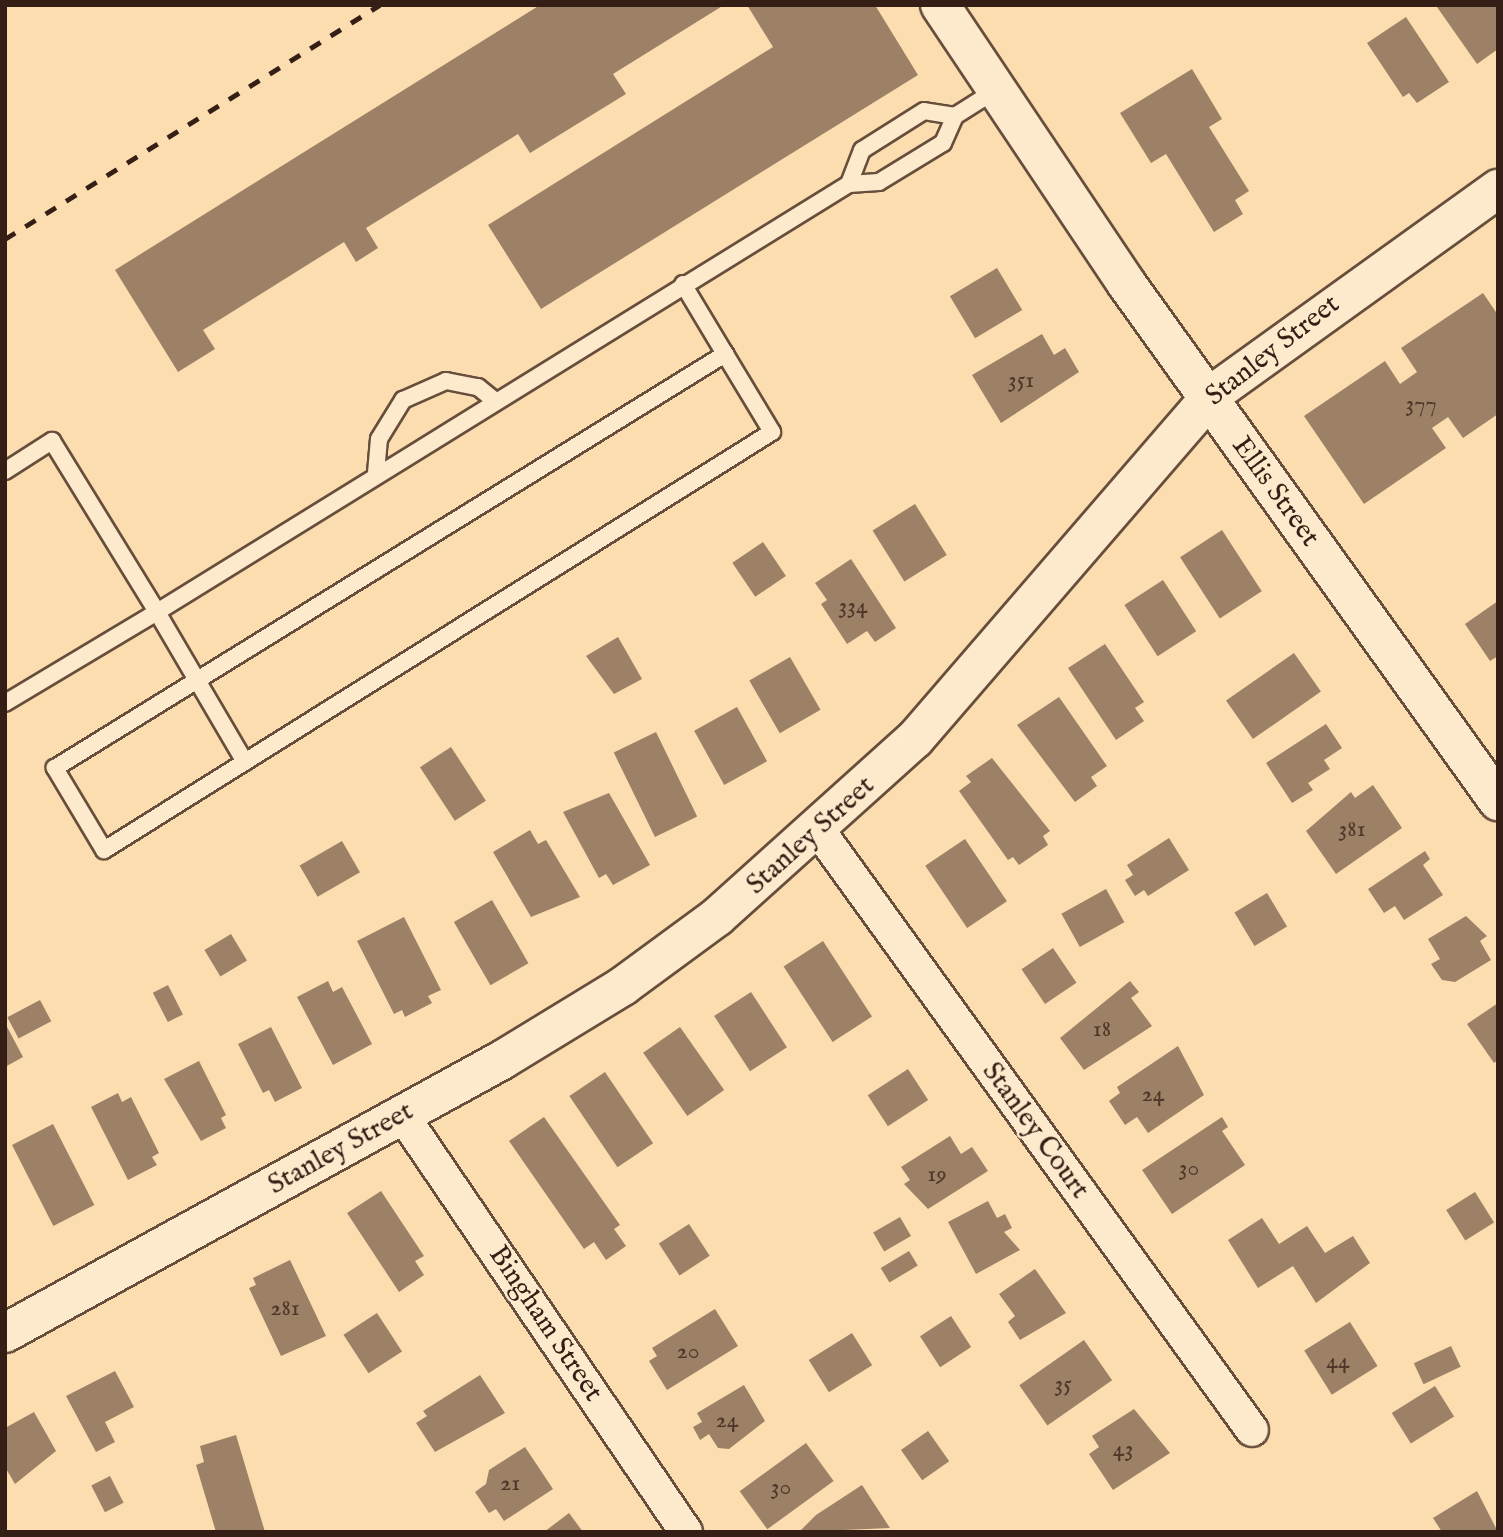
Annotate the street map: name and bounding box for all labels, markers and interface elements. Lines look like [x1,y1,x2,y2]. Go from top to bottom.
street label: Stanley Street [1199,288,1347,414]
house number: 351 [1008,367,1034,395]
house number: 377 [1405,391,1437,419]
street label: Ellis Street [1224,430,1326,554]
house number: 334 [838,593,868,621]
street label: Stanley Street [740,770,882,902]
house number: 381 [1338,816,1366,844]
house number: 18 [1093,1016,1111,1044]
street label: Stanley Court [974,1056,1096,1206]
house number: 24 [1141,1081,1165,1109]
street label: Stanley Street [263,1095,419,1203]
house number: 30 [1179,1155,1199,1183]
house number: 19 [927,1161,947,1189]
street label: Bingham Street [481,1240,609,1408]
house number: 281 [270,1295,300,1323]
house number: 20 [676,1338,700,1366]
house number: 44 [1326,1348,1350,1376]
house number: 35 [1054,1371,1072,1399]
house number: 24 [715,1407,739,1435]
house number: 43 [1113,1436,1133,1464]
house number: 21 [500,1470,520,1498]
house number: 30 [771,1474,791,1502]

